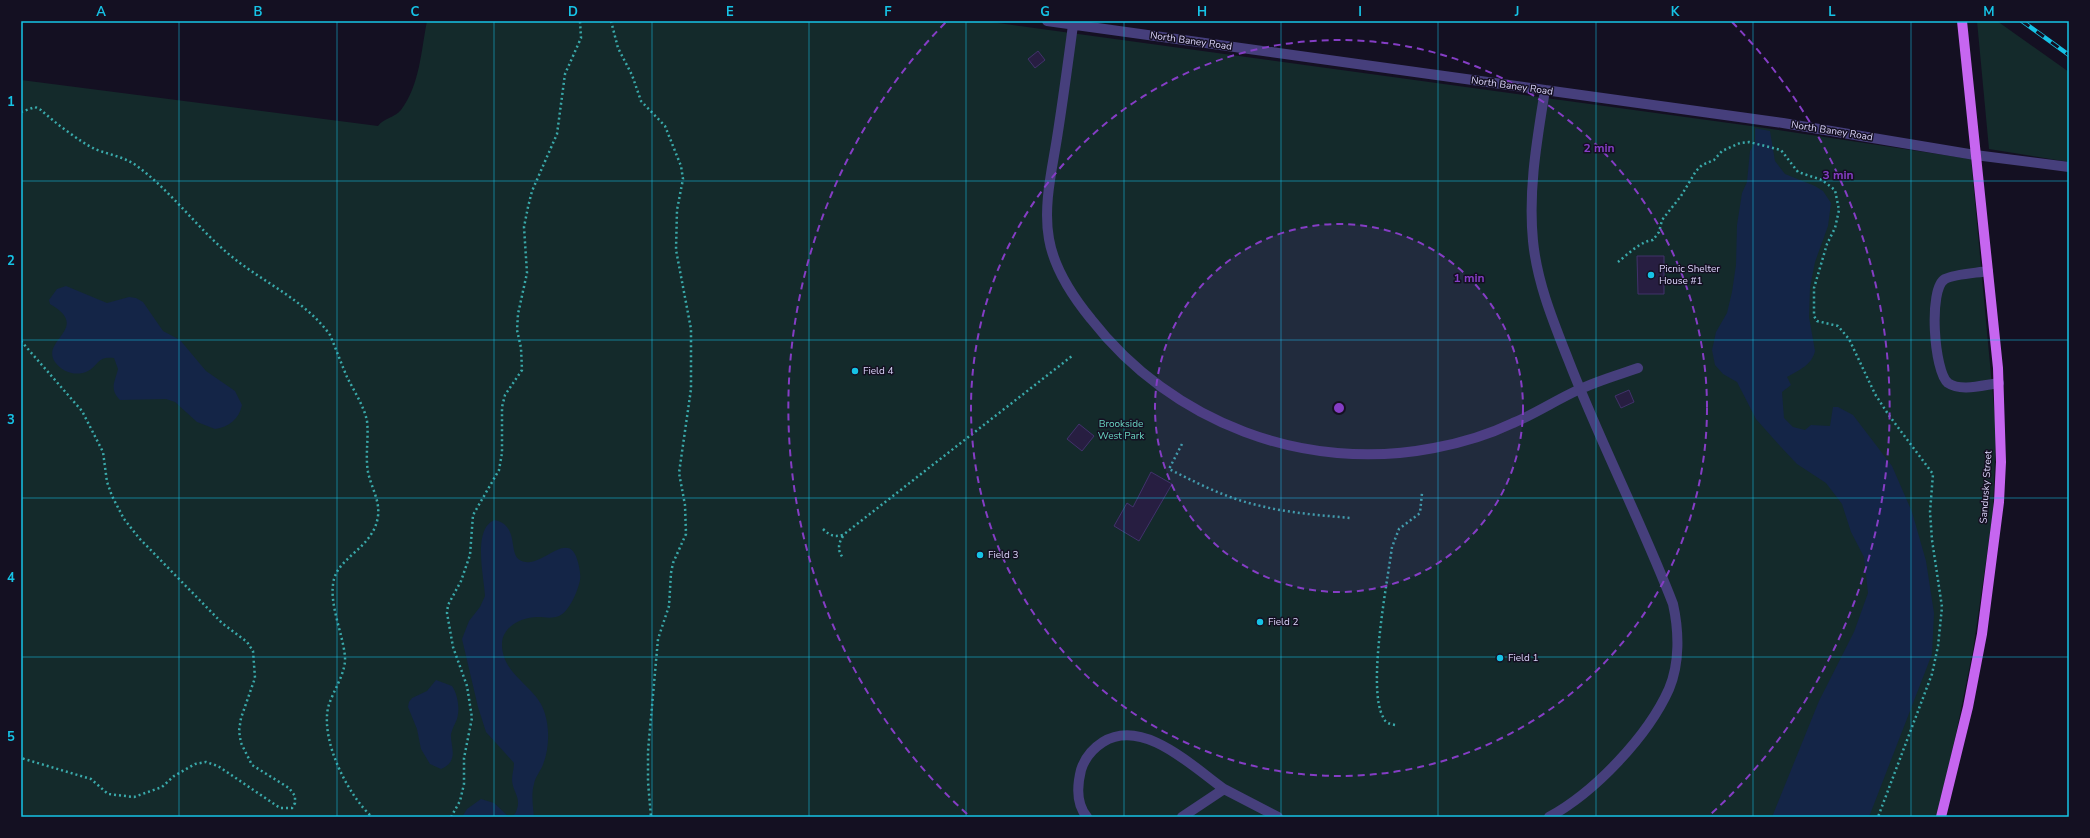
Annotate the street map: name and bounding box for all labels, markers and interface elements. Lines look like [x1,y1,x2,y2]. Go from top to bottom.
text: A [96,3,106,21]
text: B [254,3,263,21]
text: C [411,3,420,21]
text: D [568,3,578,21]
text: E [726,3,734,21]
text: F [884,3,892,21]
text: G [1040,3,1050,21]
text: H [1197,3,1207,21]
text: I [1358,3,1362,21]
text: J [1514,3,1519,21]
text: K [1671,3,1680,21]
text: L [1828,3,1836,21]
text: M [1983,3,1995,21]
street label: North Baney Road [1149,28,1233,54]
street label: North Baney Road [1470,73,1554,99]
text: 1 [7,93,15,111]
street label: North Baney Road [1790,118,1874,144]
text: 2 min [1583,140,1615,156]
text: 3 min [1822,167,1854,183]
text: 2 [7,252,15,270]
place label: Picnic Shelter House #1 [1659,262,1720,288]
text: 1 min [1453,270,1485,286]
marker: Picnic Shelter House #1 [1646,270,1656,280]
place label: Field 4 [863,364,893,378]
marker: Field 4 [850,366,860,376]
centre of rings [1332,401,1346,415]
text: 3 [7,411,15,429]
park label: Brookside West Park [1098,417,1145,443]
street label: Sandusky Street [1976,450,1996,524]
place label: Field 3 [988,548,1018,562]
marker: Field 3 [975,550,985,560]
text: 4 [7,569,15,587]
place label: Field 2 [1268,615,1298,629]
marker: Field 2 [1255,617,1265,627]
place label: Field 1 [1508,651,1538,665]
marker: Field 1 [1495,653,1505,663]
text: 5 [7,728,15,746]

